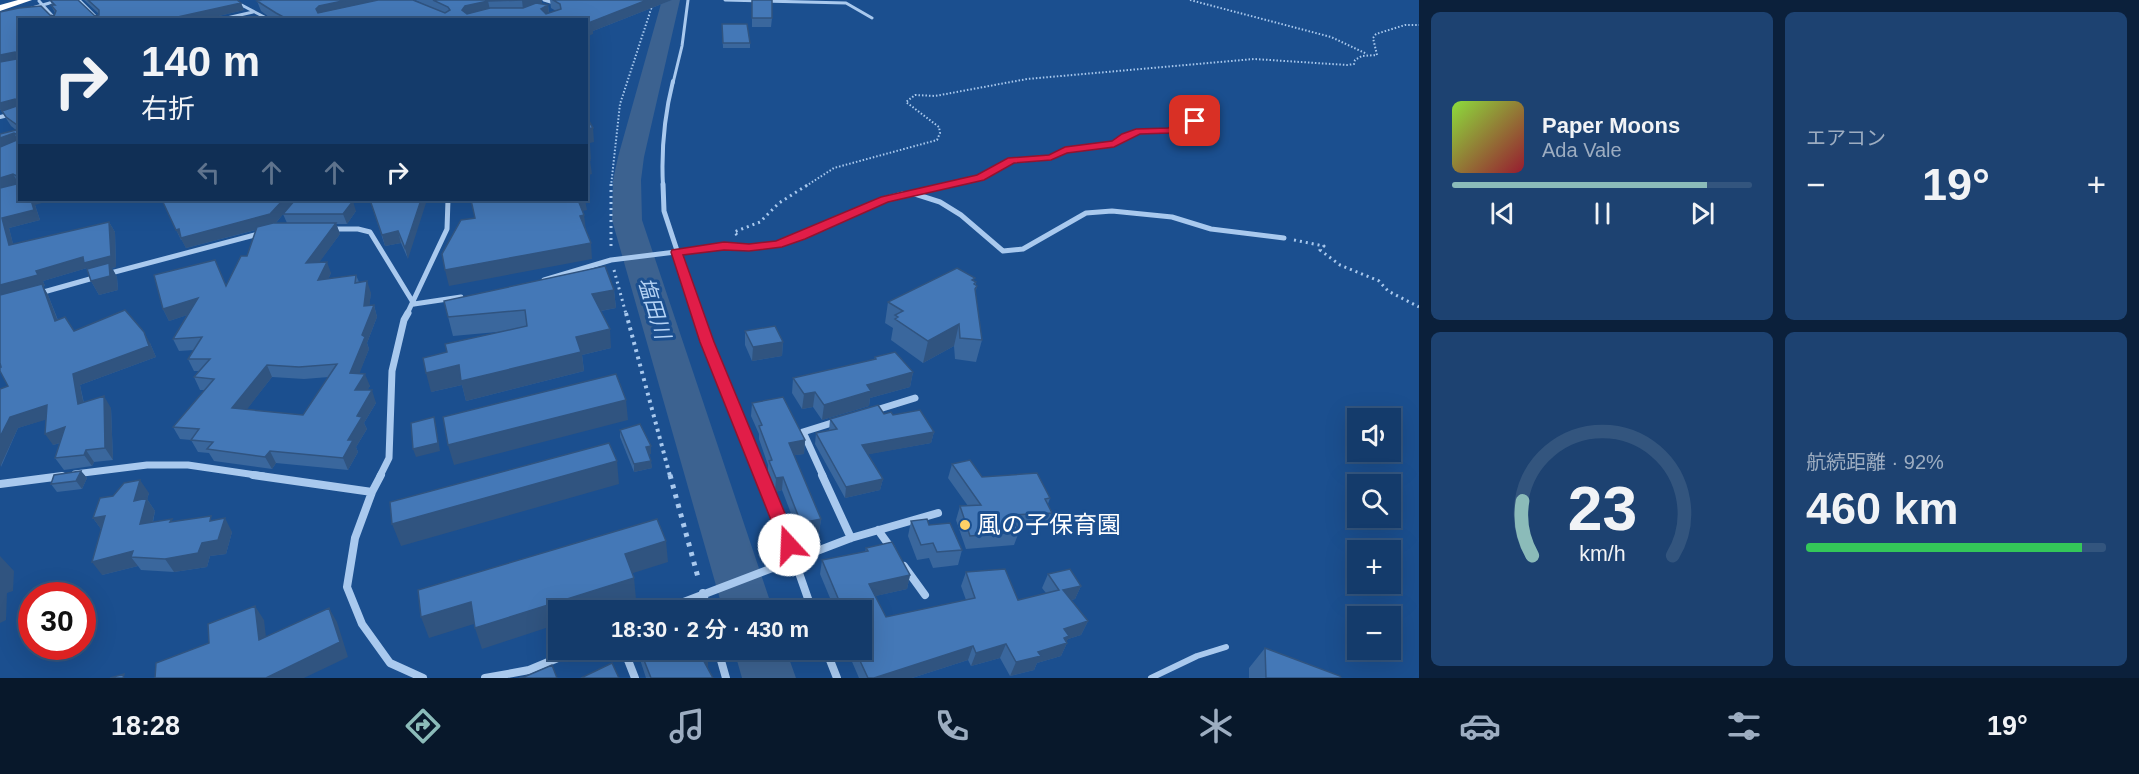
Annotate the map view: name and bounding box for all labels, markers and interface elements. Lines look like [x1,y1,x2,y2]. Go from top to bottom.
text: 140 m [141,38,260,85]
icon: right [42,42,120,120]
text: 右折 [141,94,195,124]
pin [1169,95,1220,146]
icon: arrive [1178,104,1211,137]
text: Paper Moons [1542,113,1680,138]
text: エアコン [1806,127,1886,149]
text: Ada Vale [1542,139,1622,161]
icon: left [192,156,225,189]
icon: ahead [255,156,288,189]
icon: ahead [318,156,351,189]
icon: right [381,156,414,189]
text: 19° [1922,159,1990,210]
text: − [1806,166,1825,203]
text: + [2087,166,2106,203]
icon: previous [1486,197,1519,230]
icon: pause [1586,197,1619,230]
icon: next [1686,197,1719,230]
water label: 塩田川 [634,274,675,343]
map controls [1347,408,1401,660]
button: sound [1347,408,1401,462]
text: 航続距離 · 92% [1806,451,1944,473]
button: search [1347,474,1401,528]
text: 23 [1567,474,1637,543]
text: 460 km [1806,483,1959,534]
place label: 風の子保育園 [977,511,1121,538]
position arrow [757,513,821,577]
marker: 風の子保育園 [958,518,972,532]
button: + [1347,540,1401,594]
text: km/h [1579,542,1625,566]
speed limit sign: 30 [18,582,96,660]
button: − [1347,606,1401,660]
text: 18:30 · 2 分 · 430 m [611,617,809,642]
icon: directions [402,705,444,747]
icon: music [666,705,708,747]
icon: phone [931,705,973,747]
icon: climate [1195,705,1237,747]
icon: car [1459,705,1501,747]
icon: filters [1723,705,1765,747]
text: 18:28 [111,711,180,741]
text: 19° [1987,711,2028,741]

